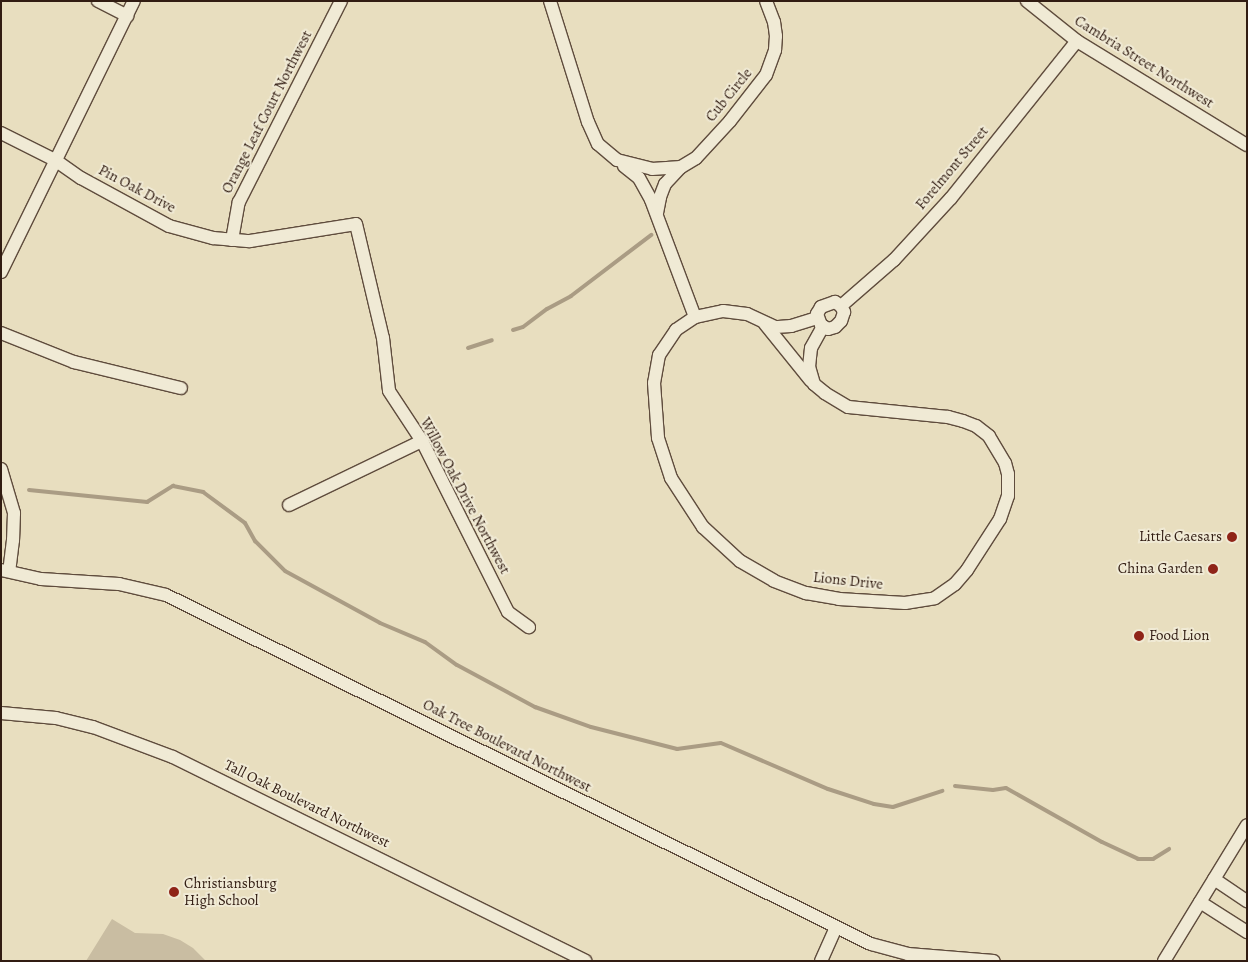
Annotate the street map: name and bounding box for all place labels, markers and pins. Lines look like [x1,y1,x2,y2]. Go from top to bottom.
place label: Little Caesars [1139,528,1222,546]
marker: Little Caesars [1226,531,1238,543]
place label: China Garden [1118,560,1203,578]
marker: China Garden [1207,563,1219,575]
place label: Food Lion [1149,627,1209,645]
marker: Food Lion [1133,630,1145,642]
place label: Christiansburg High School [184,874,277,909]
marker: Christiansburg High School [168,886,180,898]

